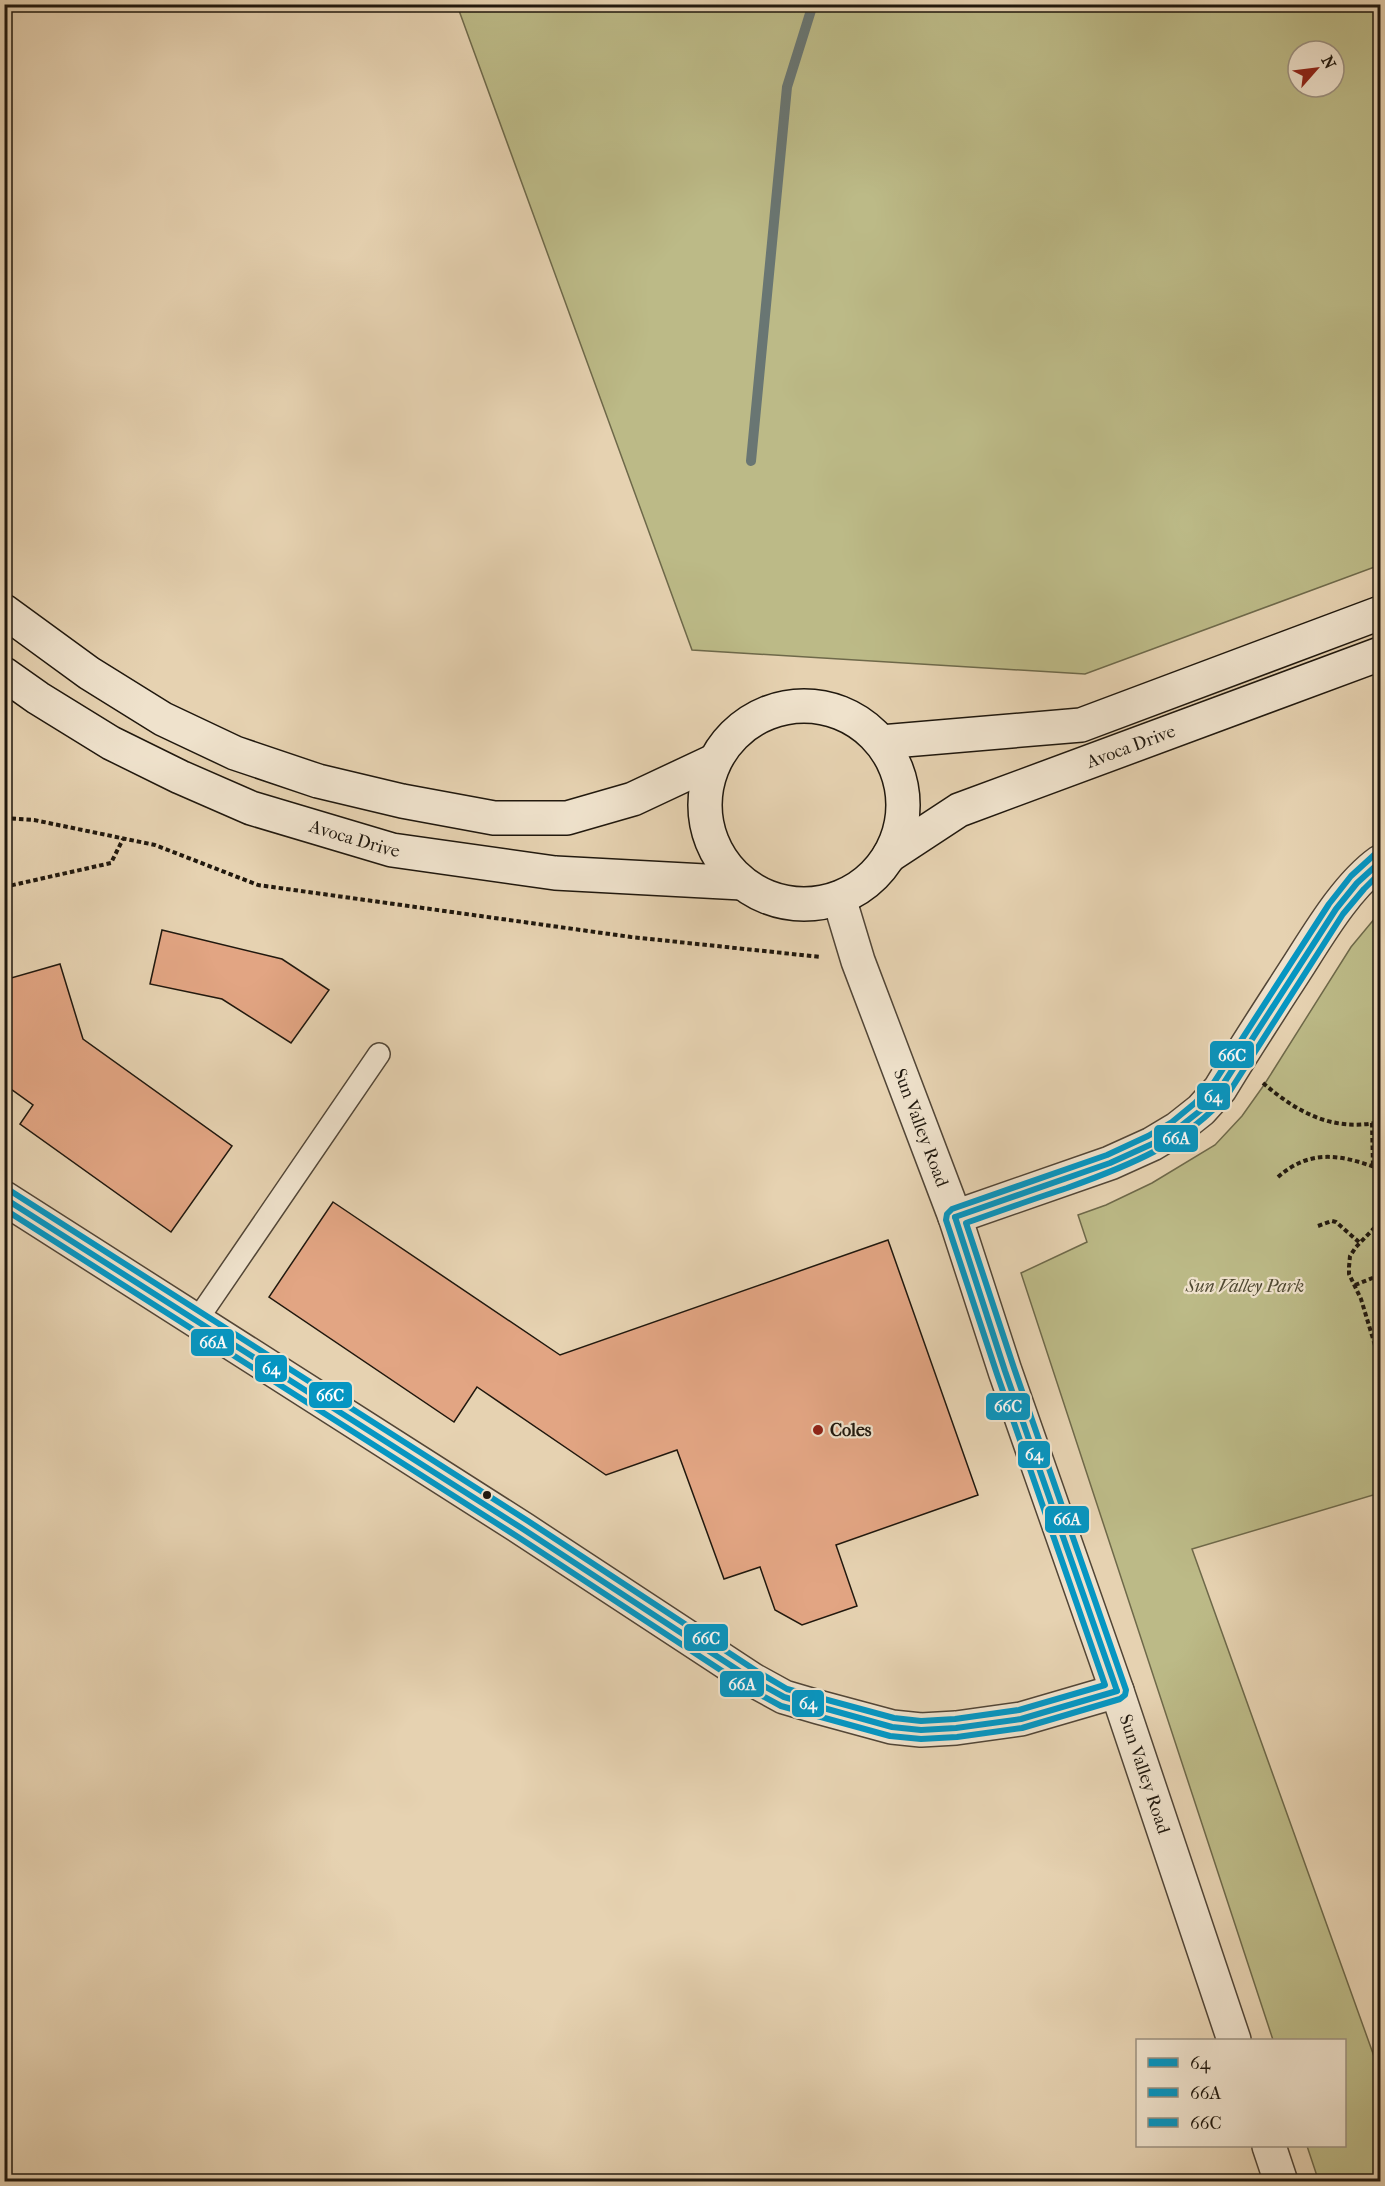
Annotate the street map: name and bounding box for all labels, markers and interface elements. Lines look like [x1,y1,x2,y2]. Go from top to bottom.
north arrow [1286,39,1346,99]
text: N [1318,52,1340,73]
street label: Avoca Drive [1083,720,1178,773]
street label: Avoca Drive [306,815,401,861]
line badge: 66C [1209,1040,1255,1069]
text: 66C [1218,1046,1246,1065]
street label: Sun Valley Road [889,1066,953,1190]
line badge: 64 [1196,1082,1231,1111]
text: 64 [1204,1087,1224,1107]
line badge: 66A [1153,1124,1199,1153]
text: 66A [1162,1129,1190,1148]
park label: Sun Valley Park [1185,1276,1304,1297]
line badge: 66A [190,1328,235,1357]
text: 66A [199,1333,227,1352]
line badge: 64 [254,1354,288,1383]
text: 64 [262,1359,282,1379]
line badge: 66C [308,1381,353,1409]
text: 66C [316,1386,344,1405]
line badge: 66C [985,1392,1031,1421]
text: 66C [994,1397,1022,1416]
place label: Coles [830,1420,872,1441]
marker: Coles [811,1423,825,1437]
line badge: 64 [1017,1440,1051,1469]
text: 64 [1025,1445,1045,1465]
unlabelled marker [481,1489,493,1501]
line badge: 66A [1044,1505,1090,1534]
text: 66A [1053,1510,1081,1529]
line badge: 66C [683,1623,729,1652]
text: 66C [692,1629,720,1648]
line badge: 66A [719,1670,765,1698]
text: 66A [728,1675,756,1694]
line badge: 64 [791,1689,825,1718]
text: 64 [799,1694,819,1714]
street label: Sun Valley Road [1115,1711,1175,1837]
legend [1136,2039,1346,2147]
text: 64 [1190,2053,1211,2074]
text: 66A [1190,2083,1221,2104]
text: 66C [1190,2113,1222,2134]

